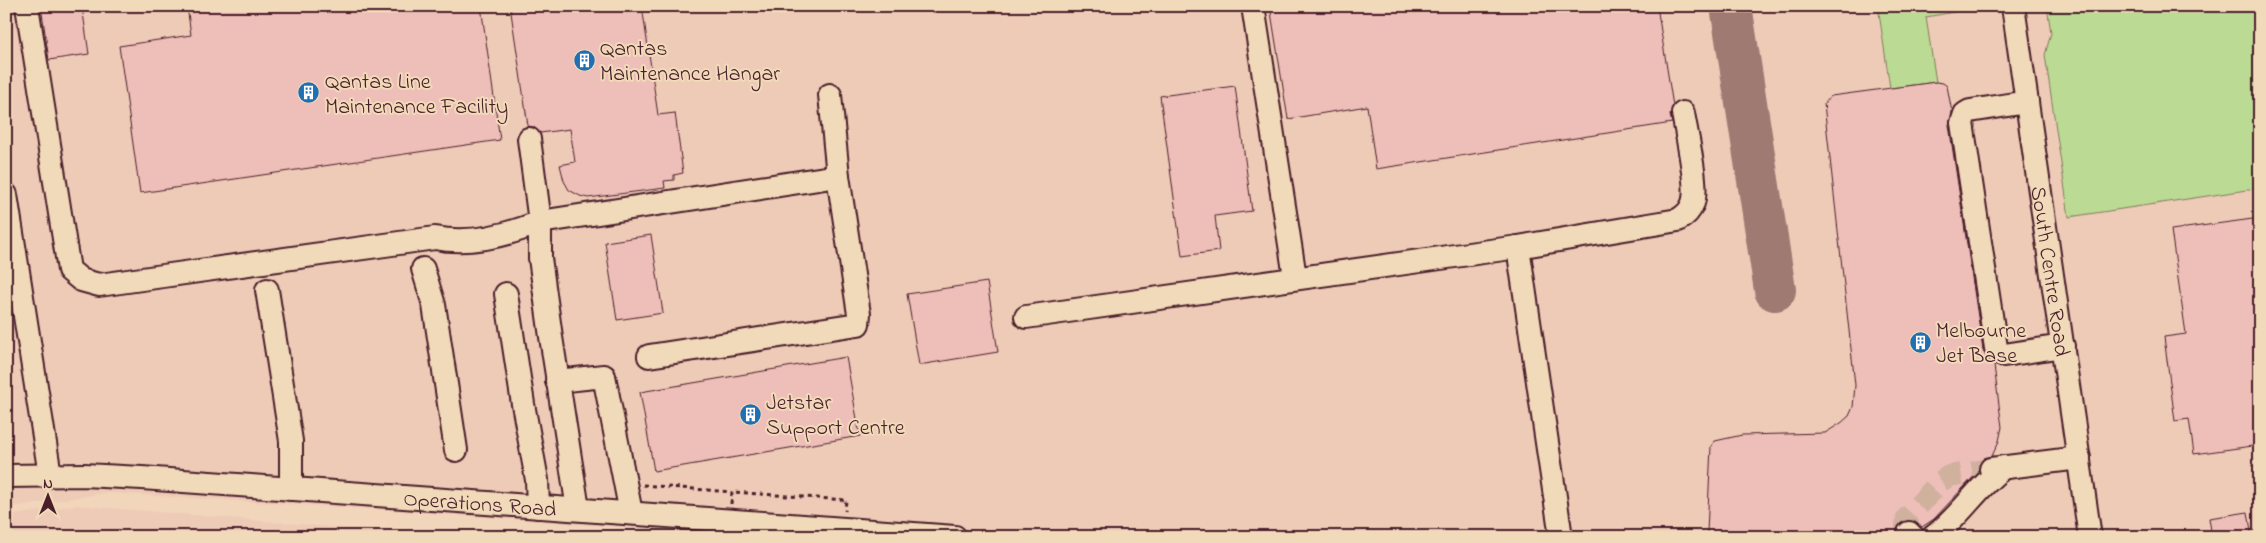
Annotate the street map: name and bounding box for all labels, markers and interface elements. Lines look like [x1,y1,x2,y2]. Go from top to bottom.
place label: Qantas Maintenance Hangar [600,34,780,92]
building icon: Qantas Maintenance Hangar [572,48,596,72]
place label: Qantas Line Maintenance Facility [325,67,508,125]
building icon: Qantas Line Maintenance Facility [297,81,321,105]
street label: South Centre Road [2020,184,2077,359]
place label: Melbourne Jet Base [1936,316,2026,373]
building icon: Melbourne Jet Base [1908,330,1932,354]
place label: Jetstar Support Centre [766,388,905,445]
building icon: Jetstar Support Centre [738,402,762,426]
north arrow [22,470,72,520]
text: N [43,474,53,495]
street label: Operations Road [402,484,557,527]

